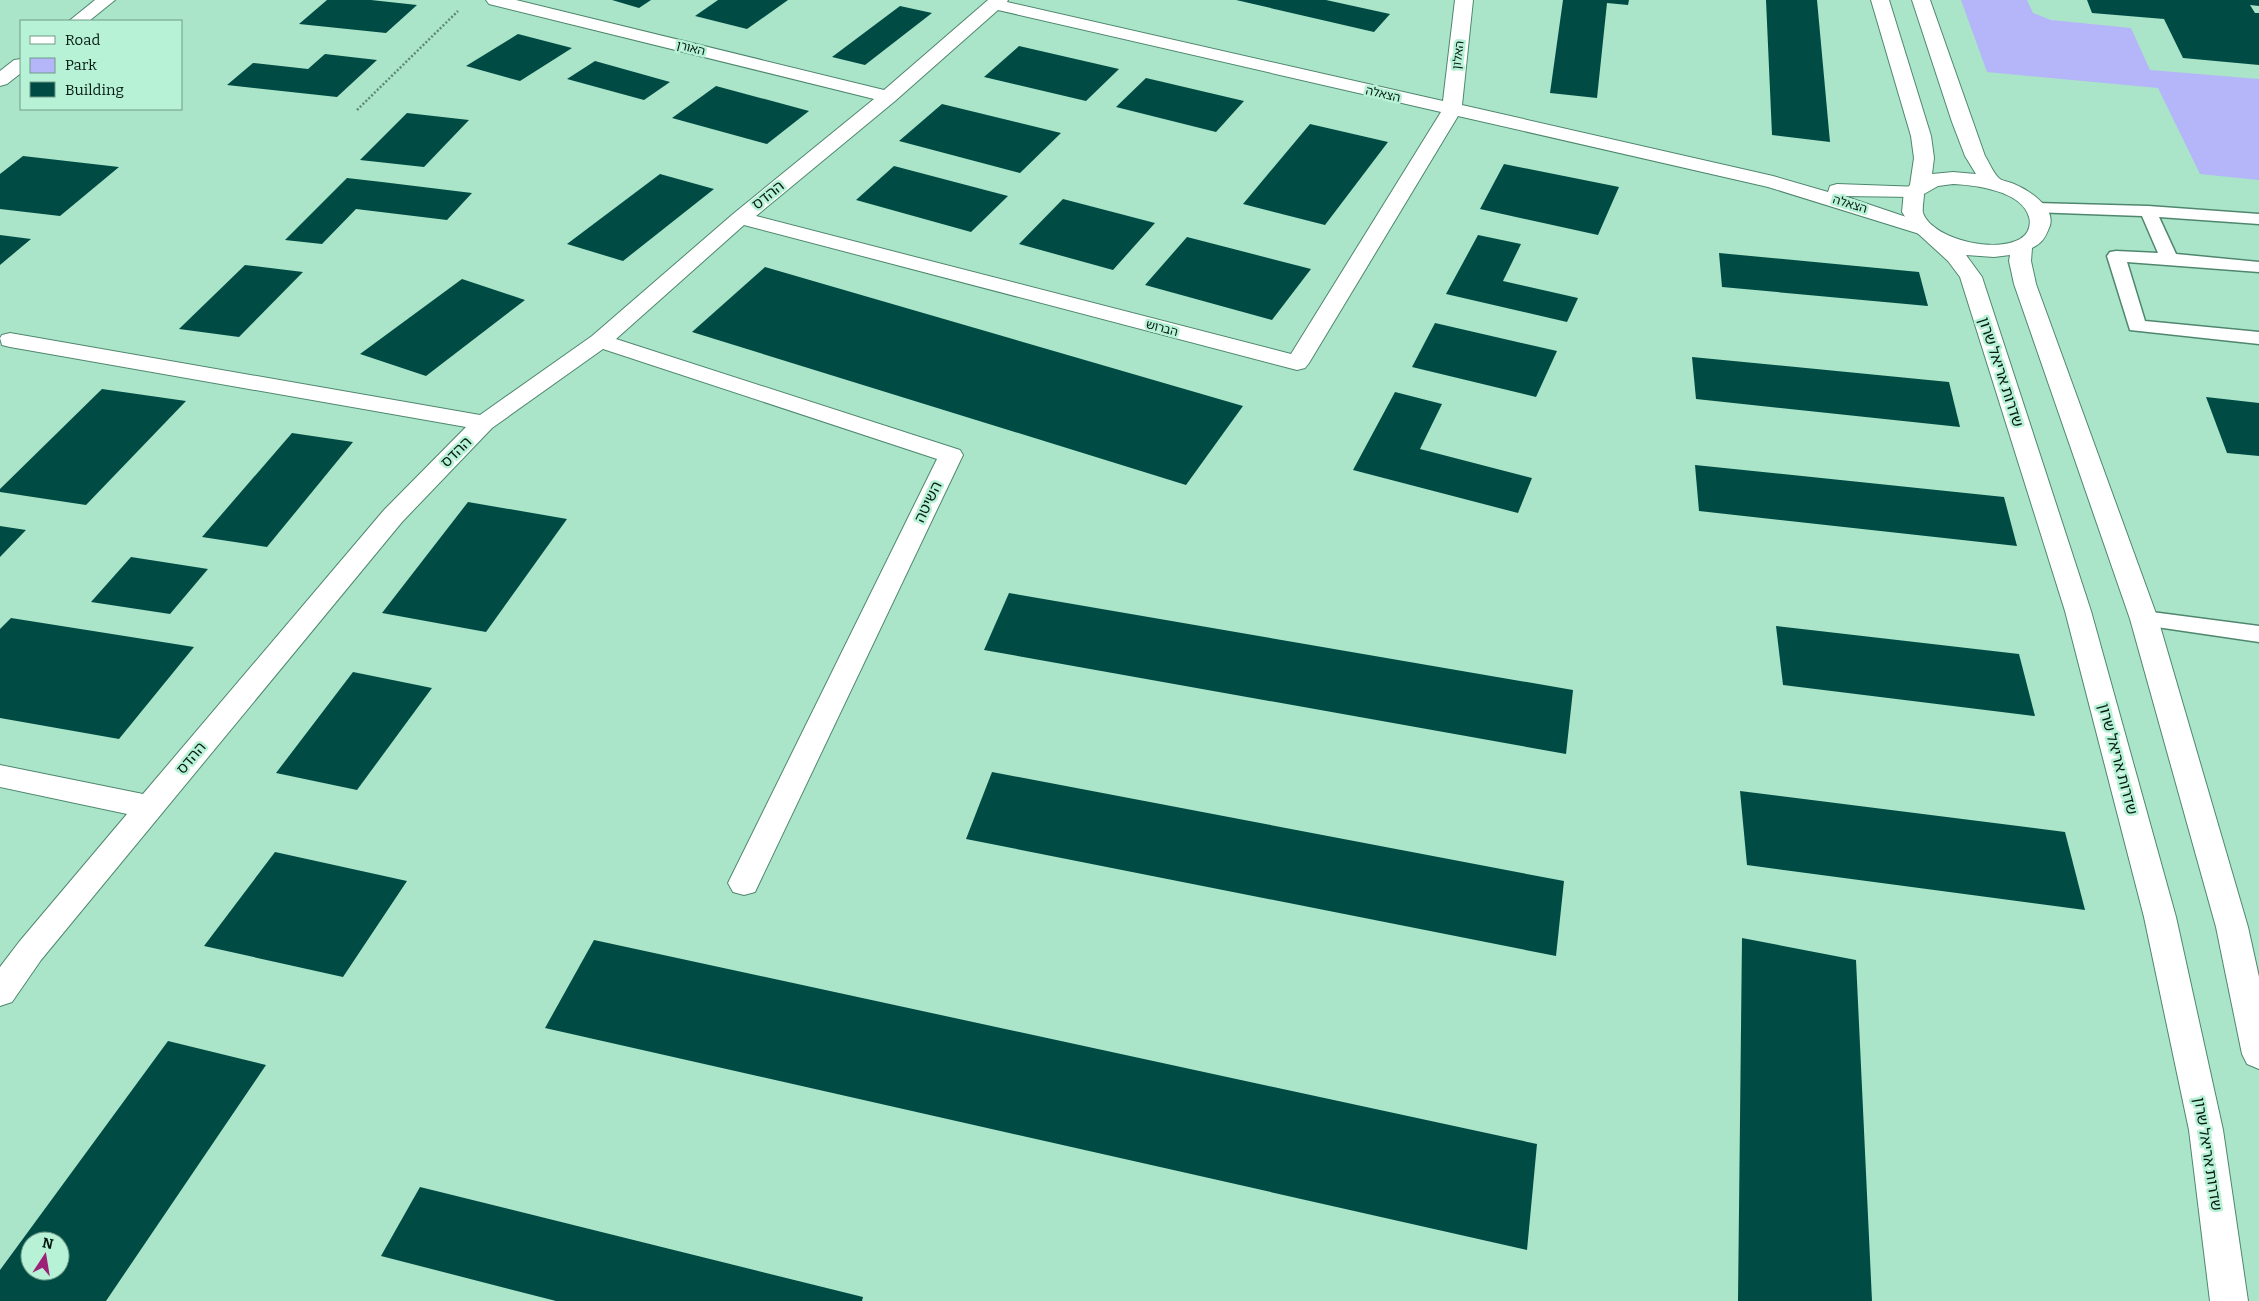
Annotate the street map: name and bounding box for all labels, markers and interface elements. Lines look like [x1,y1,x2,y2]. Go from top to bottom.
legend [20,20,182,110]
text: Road [65,31,100,49]
street label: האורן [675,38,707,58]
street label: האלון [1449,40,1467,70]
text: Park [65,56,97,74]
text: Building [65,81,124,99]
street label: הצאלה [1364,83,1402,105]
street label: ההדס [748,177,788,213]
street label: הצאלה [1831,192,1869,216]
street label: שדרות אריאל שרון [1975,315,2027,429]
street label: הברוש [1144,317,1180,339]
street label: ההדס [437,433,475,471]
street label: השיטה [910,478,946,526]
street label: שדרות אריאל שרון [2095,701,2141,817]
street label: ההדס [173,738,209,778]
street label: שדרות אריאל שרון [2190,1096,2226,1212]
north arrow [20,1231,70,1281]
text: N [41,1234,55,1253]

